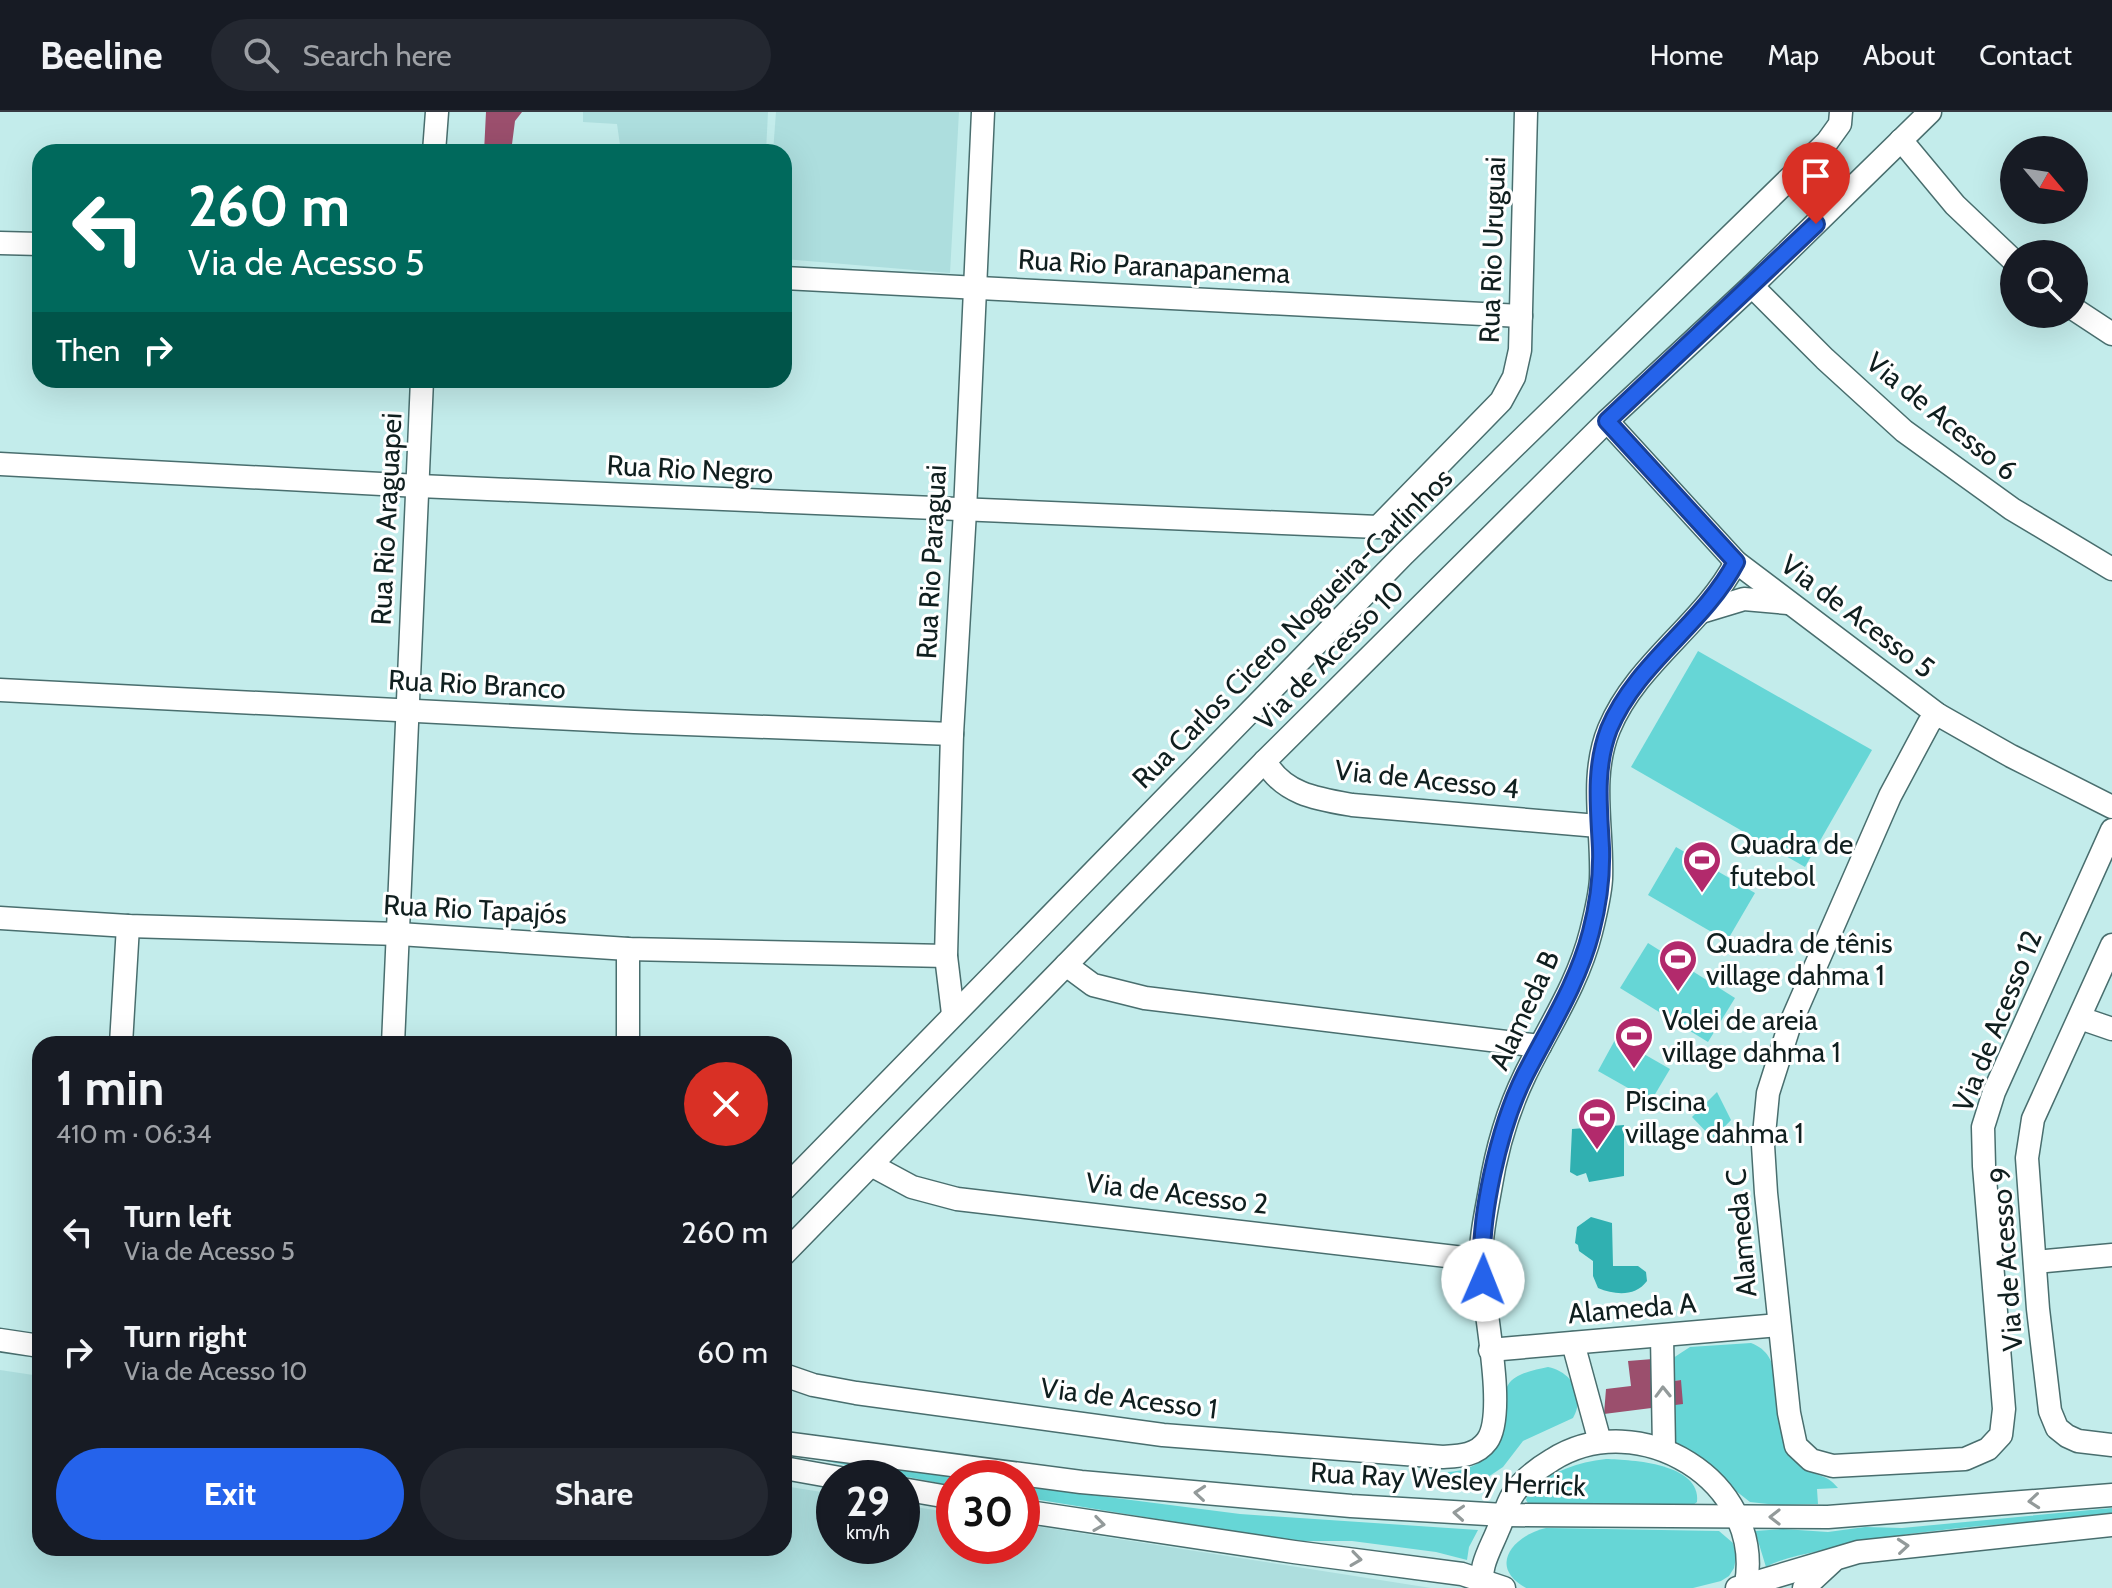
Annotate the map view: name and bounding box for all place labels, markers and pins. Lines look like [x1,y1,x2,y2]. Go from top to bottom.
pin [1782,142,1850,224]
place label: Quadra de futebol [1730,827,1853,893]
sports icon: Quadra de futebol [1681,839,1723,894]
place label: Quadra de tênis village dahma 1 [1706,926,1892,992]
sports icon: Quadra de tênis village dahma 1 [1657,938,1699,993]
place label: Volei de areia village dahma 1 [1662,1003,1841,1069]
sports icon: Volei de areia village dahma 1 [1613,1015,1655,1070]
place label: Piscina village dahma 1 [1625,1084,1804,1150]
sports icon: Piscina village dahma 1 [1576,1096,1618,1151]

